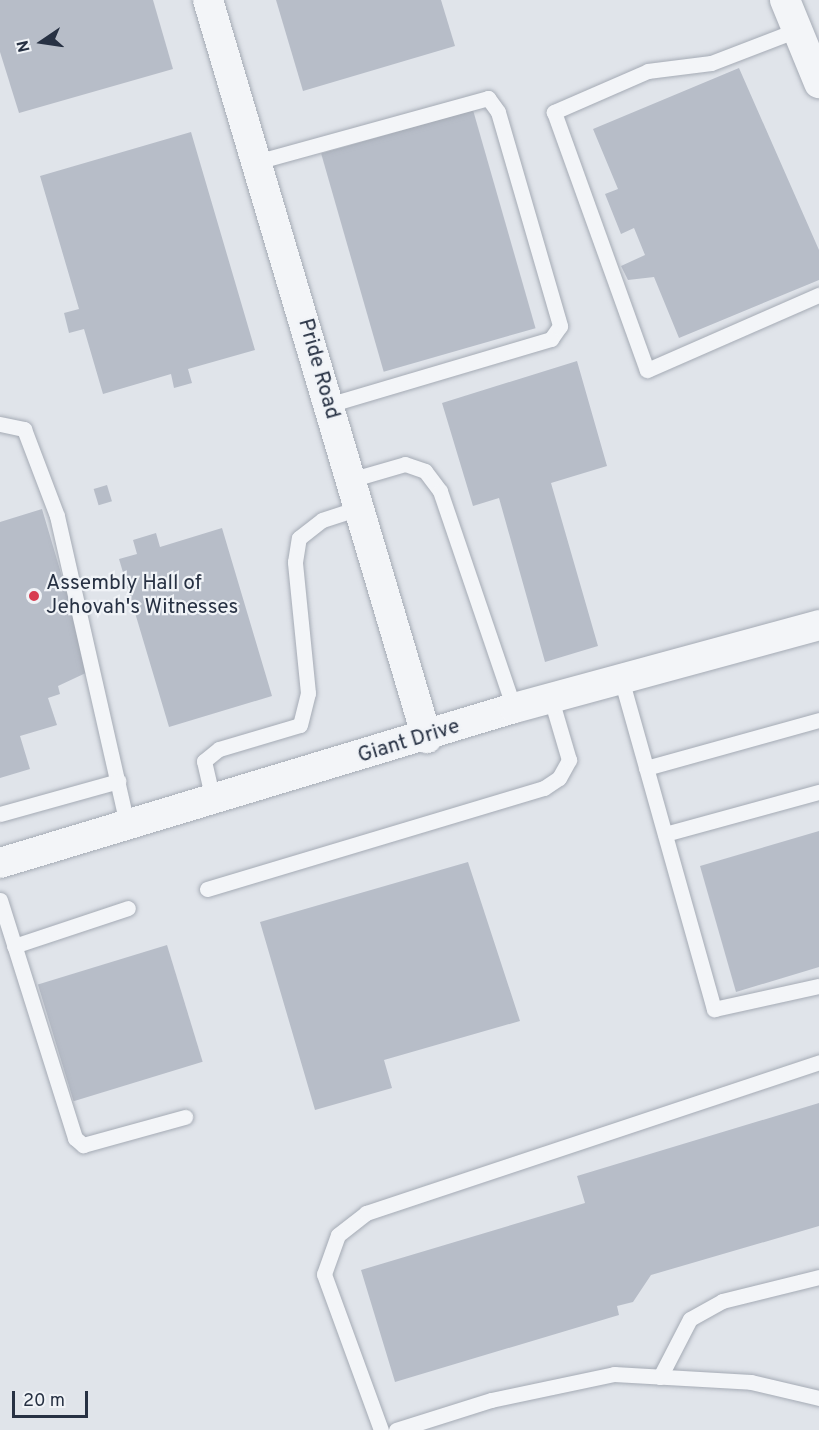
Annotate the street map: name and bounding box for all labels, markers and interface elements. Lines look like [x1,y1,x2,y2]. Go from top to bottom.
north arrow [12,12,72,72]
text: N [13,38,35,54]
street label: Pride Road [292,316,344,422]
place label: Assembly Hall of Jehovah's Witnesses [46,571,239,621]
marker: Assembly Hall of Jehovah's Witnesses [27,589,41,603]
street label: Giant Drive [355,715,463,769]
scale bar [15,1379,92,1417]
text: 20 m [23,1390,65,1413]

